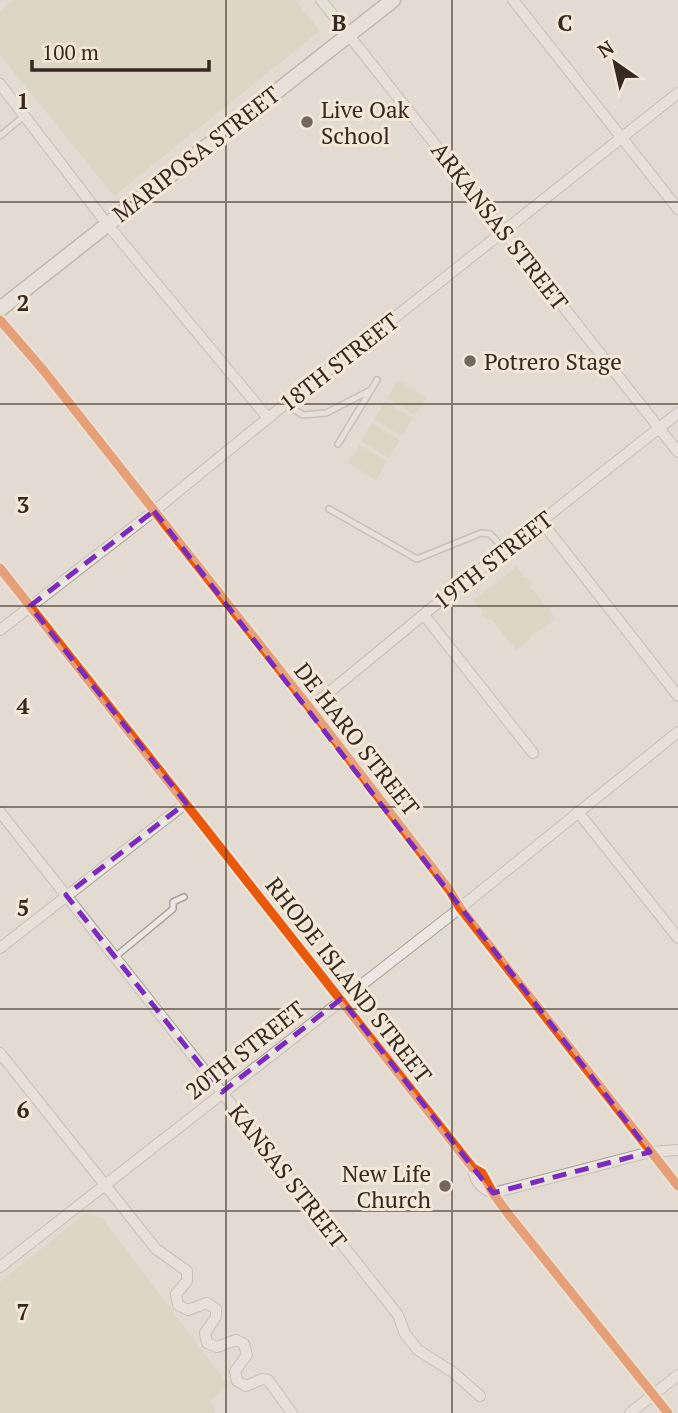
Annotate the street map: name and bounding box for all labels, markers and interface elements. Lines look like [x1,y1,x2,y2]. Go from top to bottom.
text: B [332,7,347,38]
text: C [558,7,573,38]
scale bar [32,28,208,72]
north arrow [580,28,650,98]
text: N [592,34,619,63]
text: 100 m [42,38,99,66]
street label: MARIPOSA STREET [106,79,286,229]
text: 1 [17,85,30,116]
place label: Live Oak School [321,94,410,151]
marker: Live Oak School [299,114,315,130]
street label: ARKANSAS STREET [425,136,575,316]
text: 2 [17,287,30,318]
street label: 18TH STREET [273,306,405,418]
place label: Potrero Stage [484,346,622,377]
marker: Potrero Stage [462,353,478,369]
text: 3 [17,489,30,520]
street label: 19TH STREET [427,504,559,616]
street label: DE HARO STREET [287,656,427,822]
text: 4 [17,690,30,721]
street label: RHODE ISLAND STREET [259,871,439,1089]
text: 5 [17,892,30,923]
street label: 20TH STREET [179,994,311,1106]
text: 6 [17,1094,30,1125]
street label: KANSAS STREET [222,1097,354,1255]
place label: New Life Church [342,1158,431,1215]
marker: New Life Church [437,1178,453,1194]
text: 7 [17,1296,30,1327]

